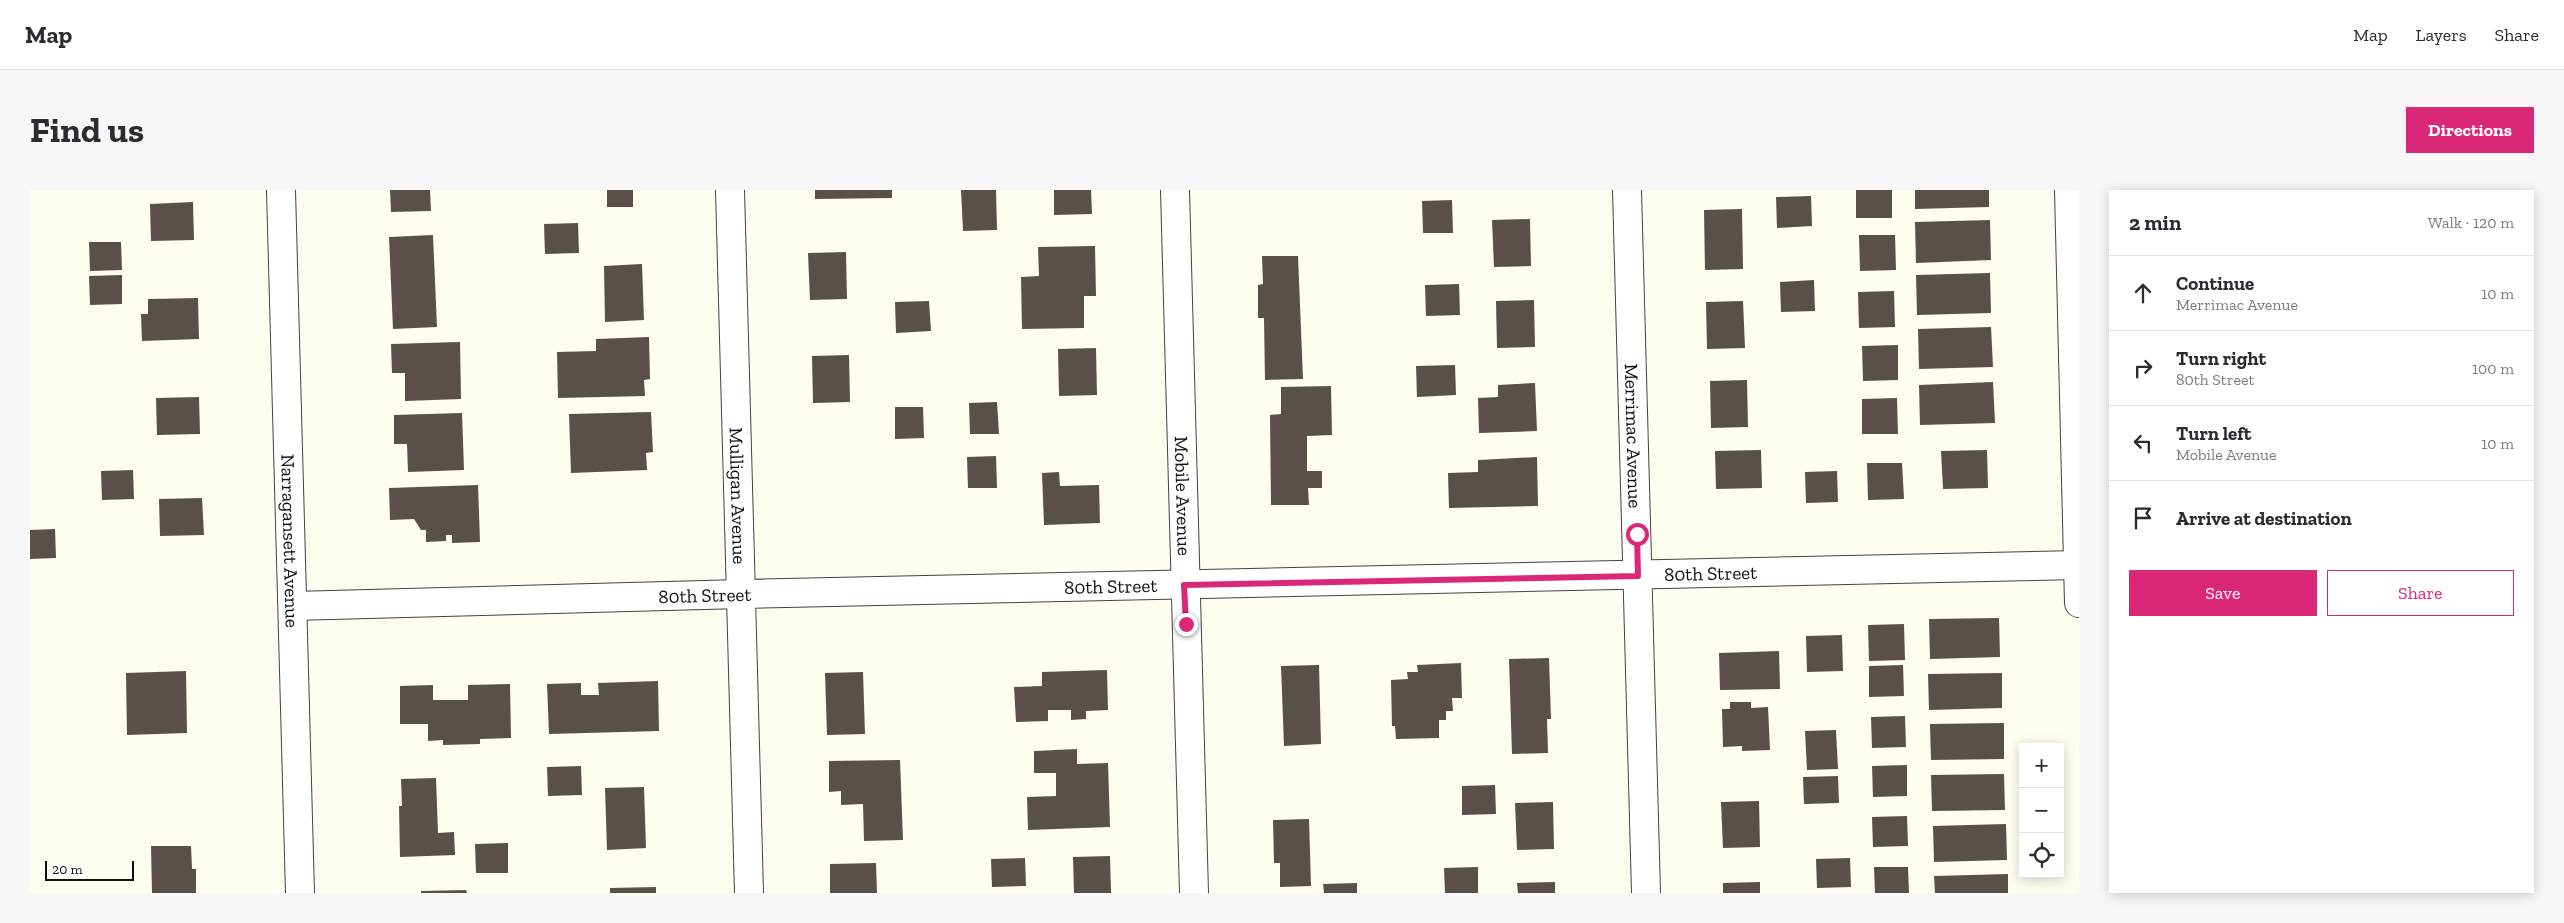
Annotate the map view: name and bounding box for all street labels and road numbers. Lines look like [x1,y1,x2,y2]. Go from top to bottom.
street label: Merrimac Avenue [1620,363,1647,509]
street label: Mulligan Avenue [724,427,751,565]
street label: Mobile Avenue [1170,436,1196,556]
street label: Narragansett Avenue [276,454,304,628]
street label: 80th Street [1664,561,1757,586]
street label: 80th Street [1064,574,1158,599]
street label: 80th Street [658,583,752,608]

